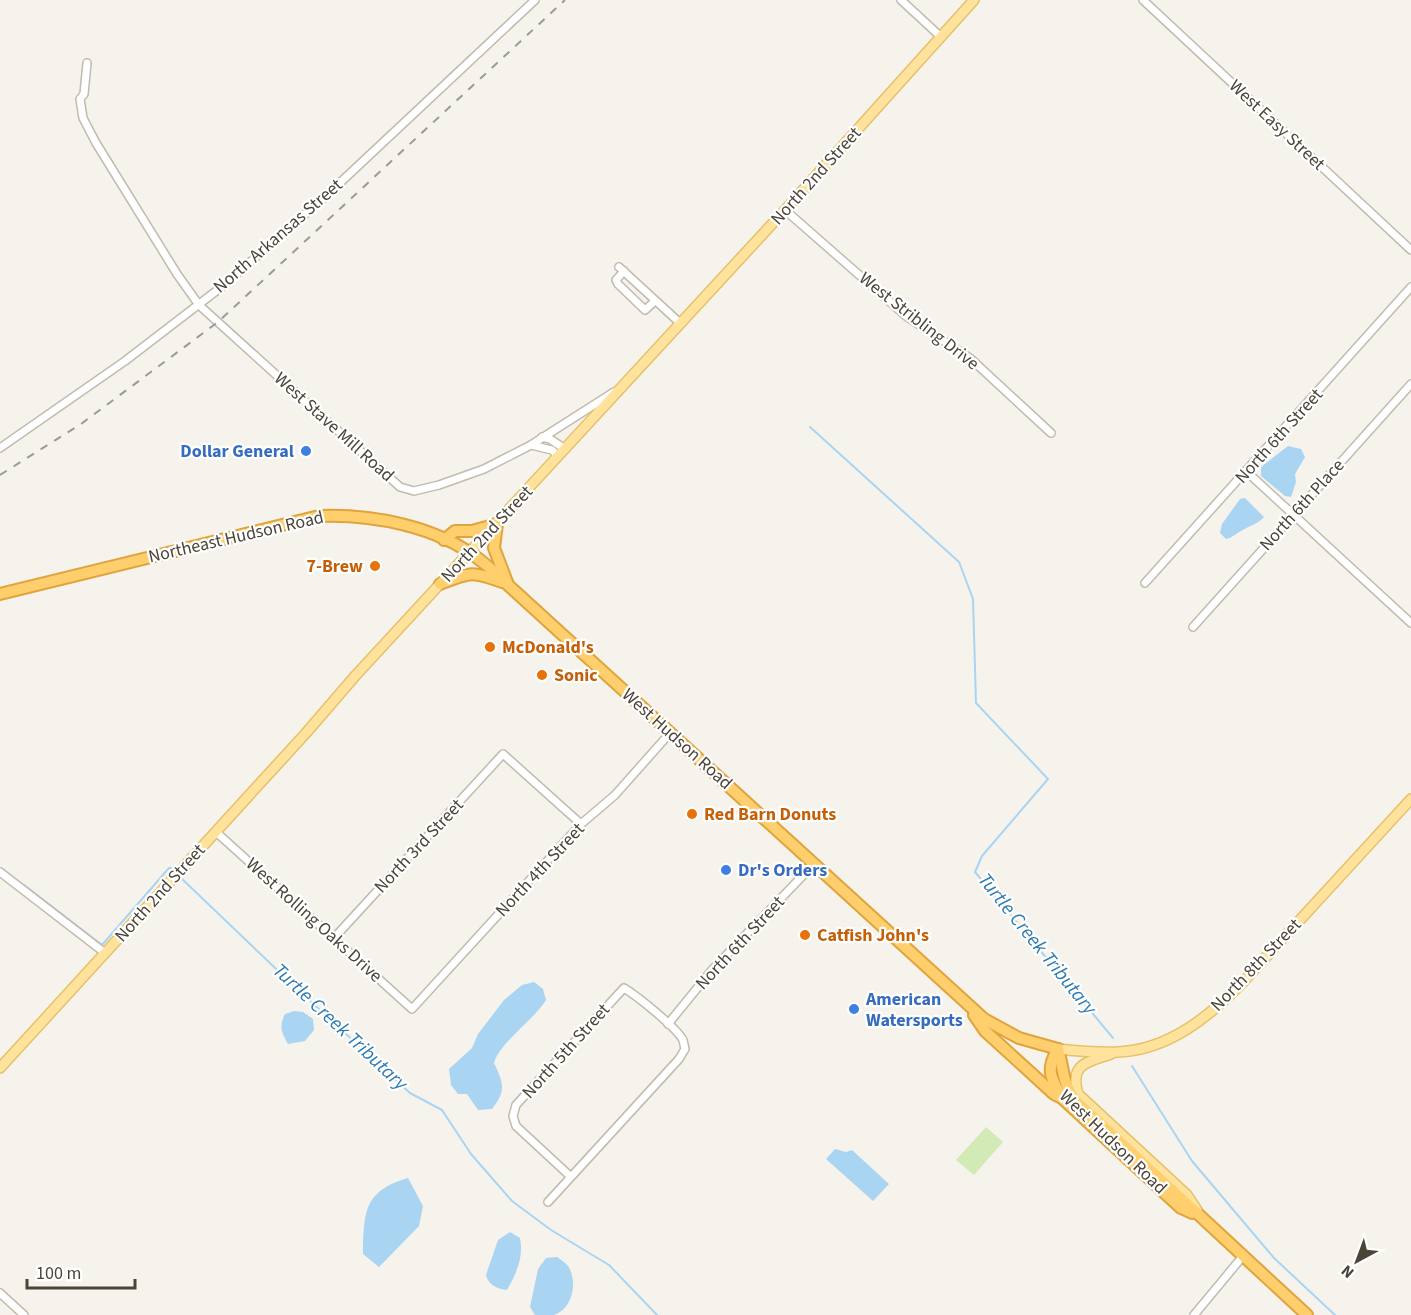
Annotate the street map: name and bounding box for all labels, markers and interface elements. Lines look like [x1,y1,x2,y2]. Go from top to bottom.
street label: West Easy Street [1223,74,1331,176]
street label: North 2nd Street [765,121,867,231]
street label: North Arkansas Street [208,173,348,299]
street label: West Stribling Drive [854,266,984,376]
street label: West Stave Mill Road [269,366,399,488]
street label: North 6th Street [1229,383,1329,489]
place label: Dollar General [180,439,294,464]
marker: Dollar General [299,444,313,458]
street label: North 6th Place [1254,453,1350,557]
street label: North 2nd Street [435,480,539,588]
street label: Northeast Hudson Road [146,505,326,569]
place label: 7-Brew [306,554,363,579]
marker: 7-Brew [368,559,382,573]
place label: McDonald's [502,635,594,660]
marker: McDonald's [483,640,497,654]
place label: Sonic [554,663,598,688]
marker: Sonic [535,668,549,682]
street label: West Hudson Road [616,683,738,795]
street label: North 3rd Street [369,793,469,899]
place label: Red Barn Donuts [704,802,836,827]
marker: Red Barn Donuts [685,807,699,821]
street label: North 4th Street [490,817,590,923]
street label: North 2nd Street [109,838,211,948]
street label: West Rolling Oaks Drive [240,852,388,988]
place label: Dr's Orders [738,858,827,883]
marker: Dr's Orders [719,863,733,877]
water label: Turtle Creek Tributary [971,867,1104,1022]
street label: North 6th Street [690,890,790,996]
street label: North 8th Street [1205,913,1307,1017]
place label: Catfish John's [817,923,929,948]
marker: Catfish John's [798,928,812,942]
water label: Turtle Creek Tributary [266,957,414,1098]
place label: American Watersports [865,987,963,1033]
street label: North 5th Street [516,998,616,1104]
marker: American Watersports [847,1002,861,1016]
street label: West Hudson Road [1054,1084,1172,1200]
north arrow [1327,1231,1387,1291]
scale bar [27,1252,135,1290]
text: N [1337,1260,1359,1283]
text: 100 m [36,1261,81,1286]

